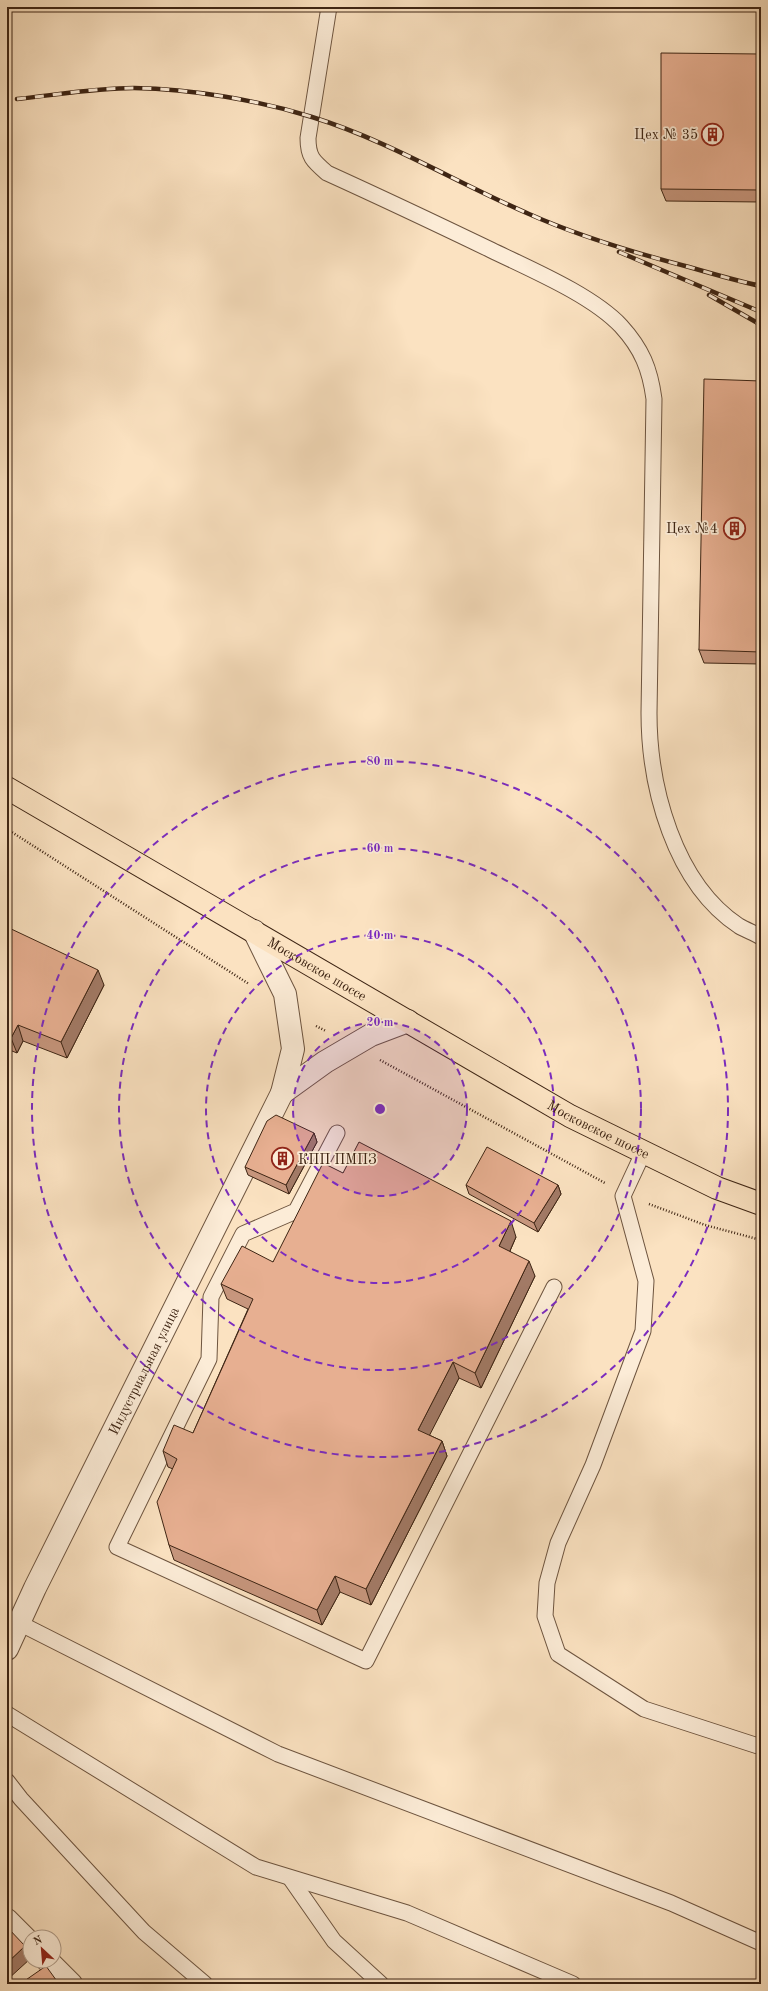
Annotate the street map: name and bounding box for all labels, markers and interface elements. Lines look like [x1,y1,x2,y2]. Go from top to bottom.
building icon: Цех № 35 [700,121,726,147]
place label: Цех № 35 [634,128,698,142]
building icon: Цех №4 [721,515,747,541]
place label: Цех №4 [666,522,718,536]
text: 80 m [367,756,394,768]
text: 60 m [367,843,394,855]
text: 40 m [367,930,394,942]
street label: Московское шоссе [265,935,369,1004]
text: 20 m [367,1017,394,1029]
street label: Московское шоссе [545,1098,651,1162]
centre of rings [373,1102,387,1116]
building icon: КПП ПМПЗ [269,1146,295,1172]
place label: КПП ПМПЗ [298,1153,377,1167]
street label: Индустриальная улица [107,1305,182,1437]
north arrow [22,1929,62,1969]
text: N [32,1934,45,1948]

